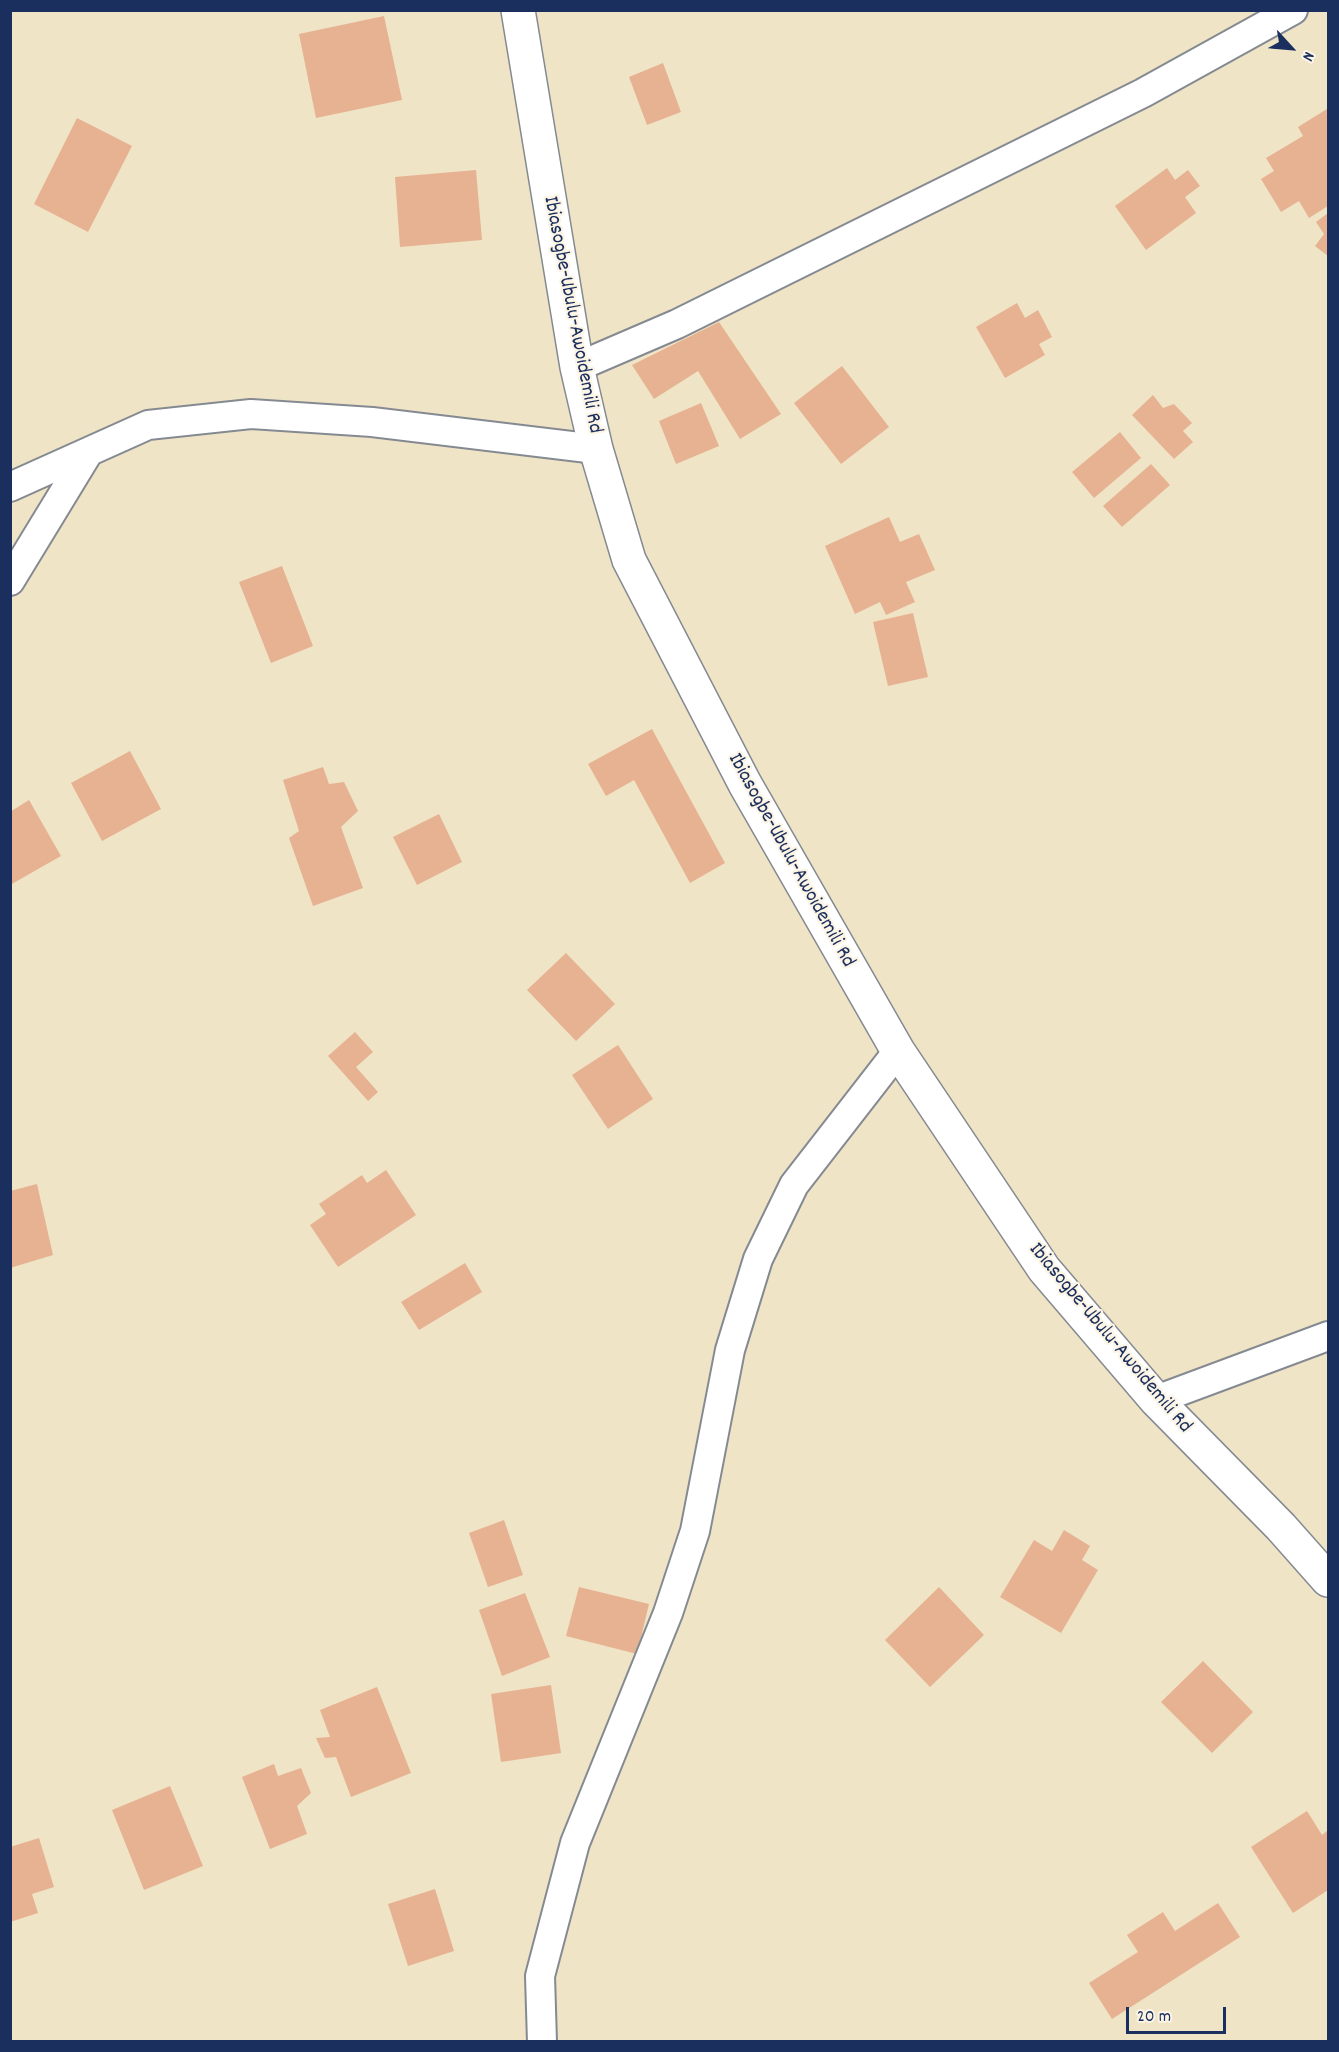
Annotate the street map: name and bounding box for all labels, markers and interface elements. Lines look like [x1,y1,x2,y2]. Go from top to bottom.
north arrow [1261,18,1321,78]
text: N [1296,48,1320,65]
street label: Ibiasogbe-Ubulu-Awoidemili Rd [536,194,606,436]
street label: Ibiasogbe-Ubulu-Awoidemili Rd [721,750,859,972]
street label: Ibiasogbe-Ubulu-Awoidemili Rd [1022,1239,1196,1439]
scale bar [1129,1995,1230,2033]
text: 20 m [1137,2005,1171,2030]

